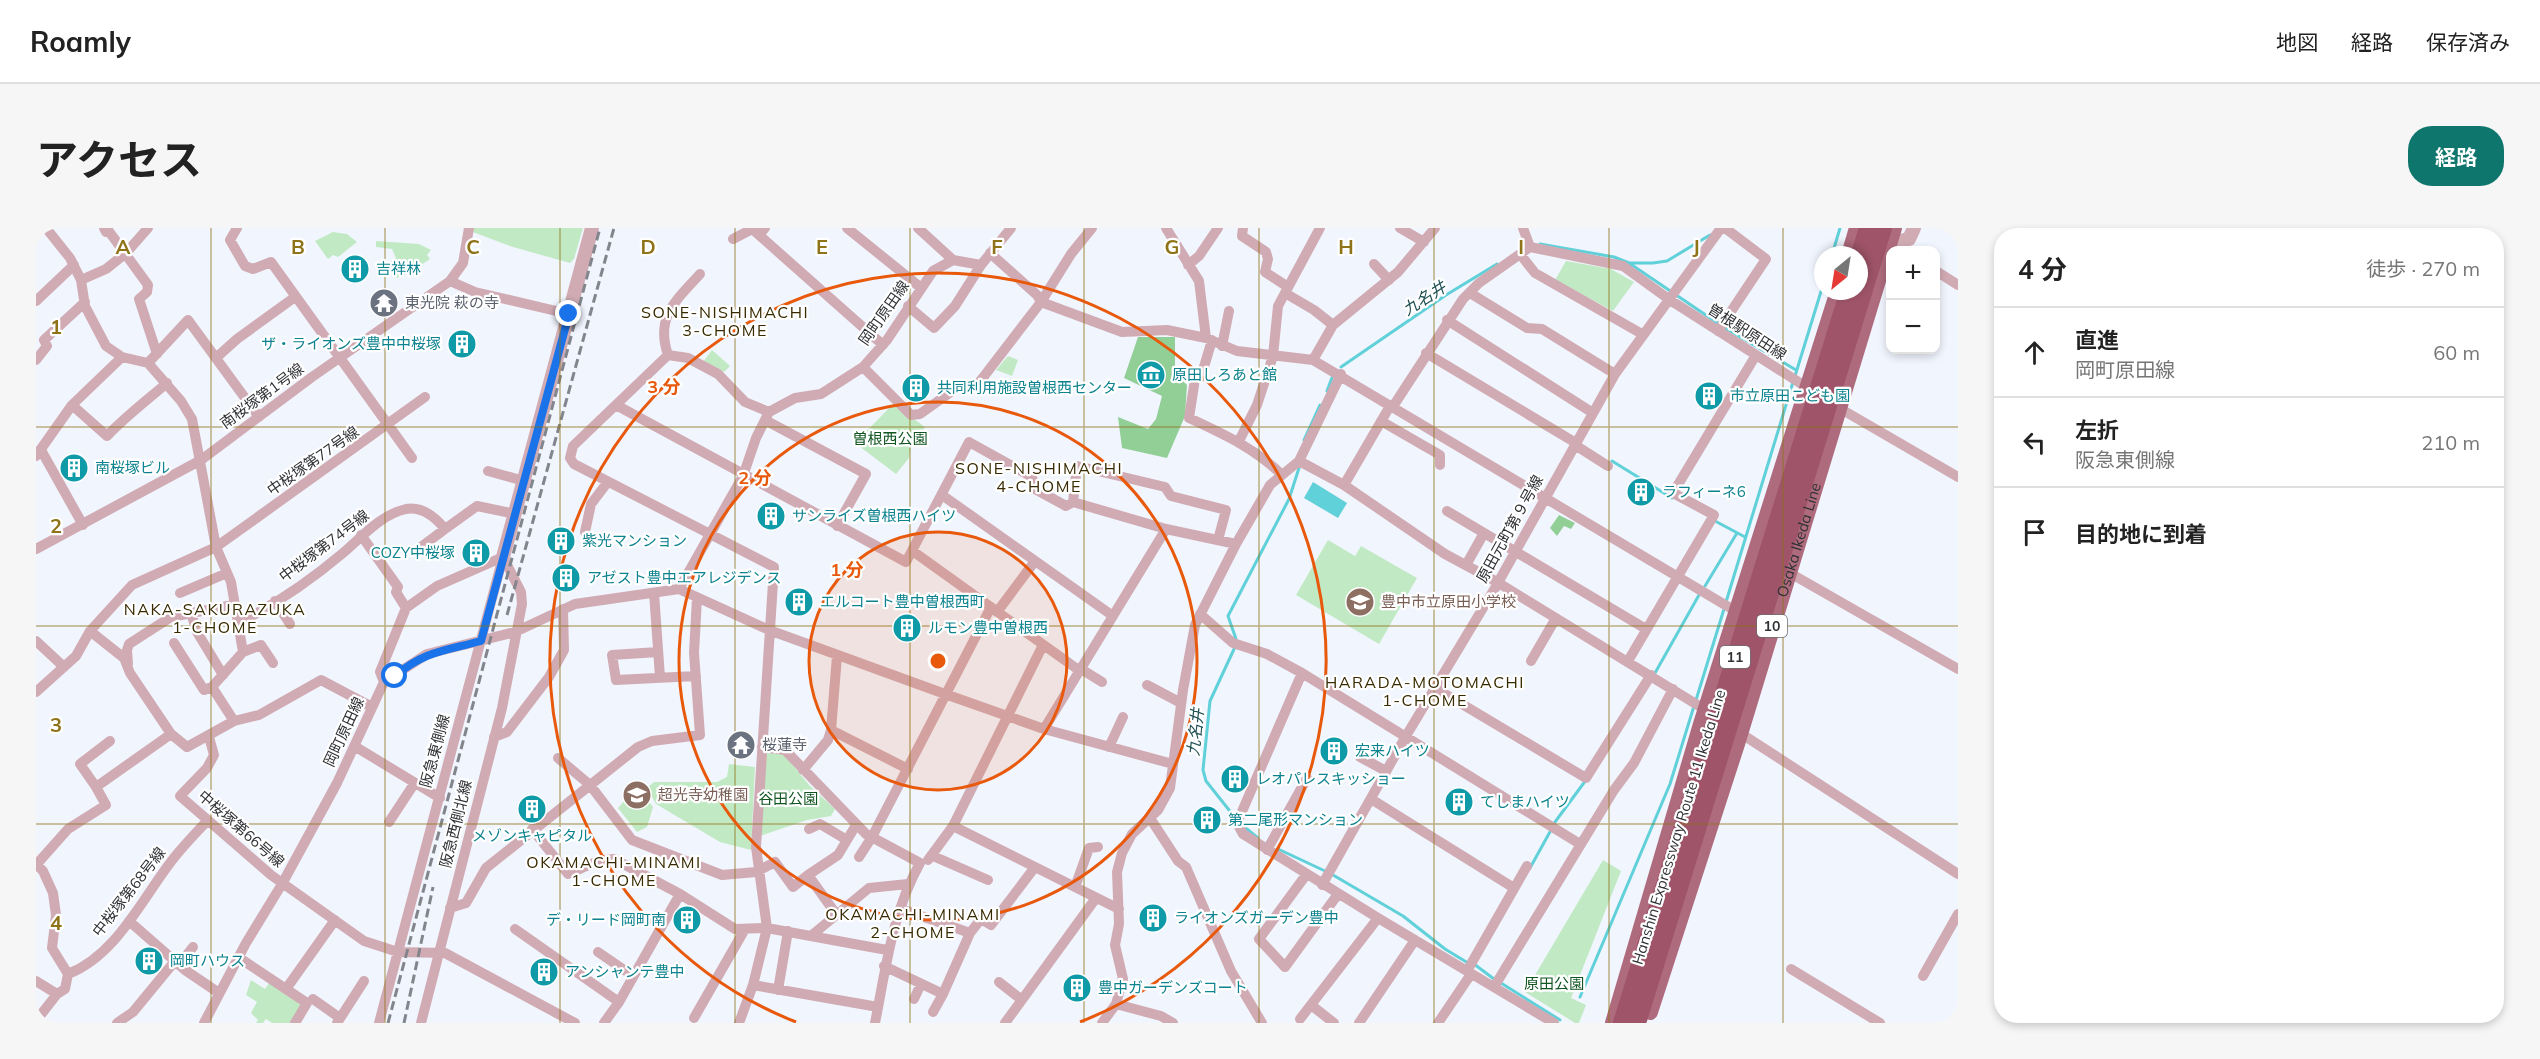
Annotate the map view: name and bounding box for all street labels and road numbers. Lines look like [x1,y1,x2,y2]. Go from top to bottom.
street label: 岡町原田線 [854,277,913,349]
street label: 曽根駅原田線 [1704,299,1790,364]
street label: 南桜塚第1号線 [216,359,307,432]
street label: 中桜塚第77号線 [263,422,362,499]
street label: 原田元町第９号線 [1472,472,1547,586]
street label: Osaka Ikeda Line [1772,480,1825,600]
street label: 中桜塚第74号線 [275,506,373,586]
road number: 10 [1757,615,1787,637]
road number: 11 [1720,646,1750,668]
street label: Hanshin Expressway Route 11 Ikeda Line [1628,687,1729,967]
street label: 岡町原田線 [319,694,368,770]
street label: 阪急東側線 [416,712,453,790]
street label: 阪急西側北線 [435,778,476,870]
street label: 中桜塚第66号線 [194,786,288,871]
street label: 中桜塚第68号線 [88,843,169,940]

